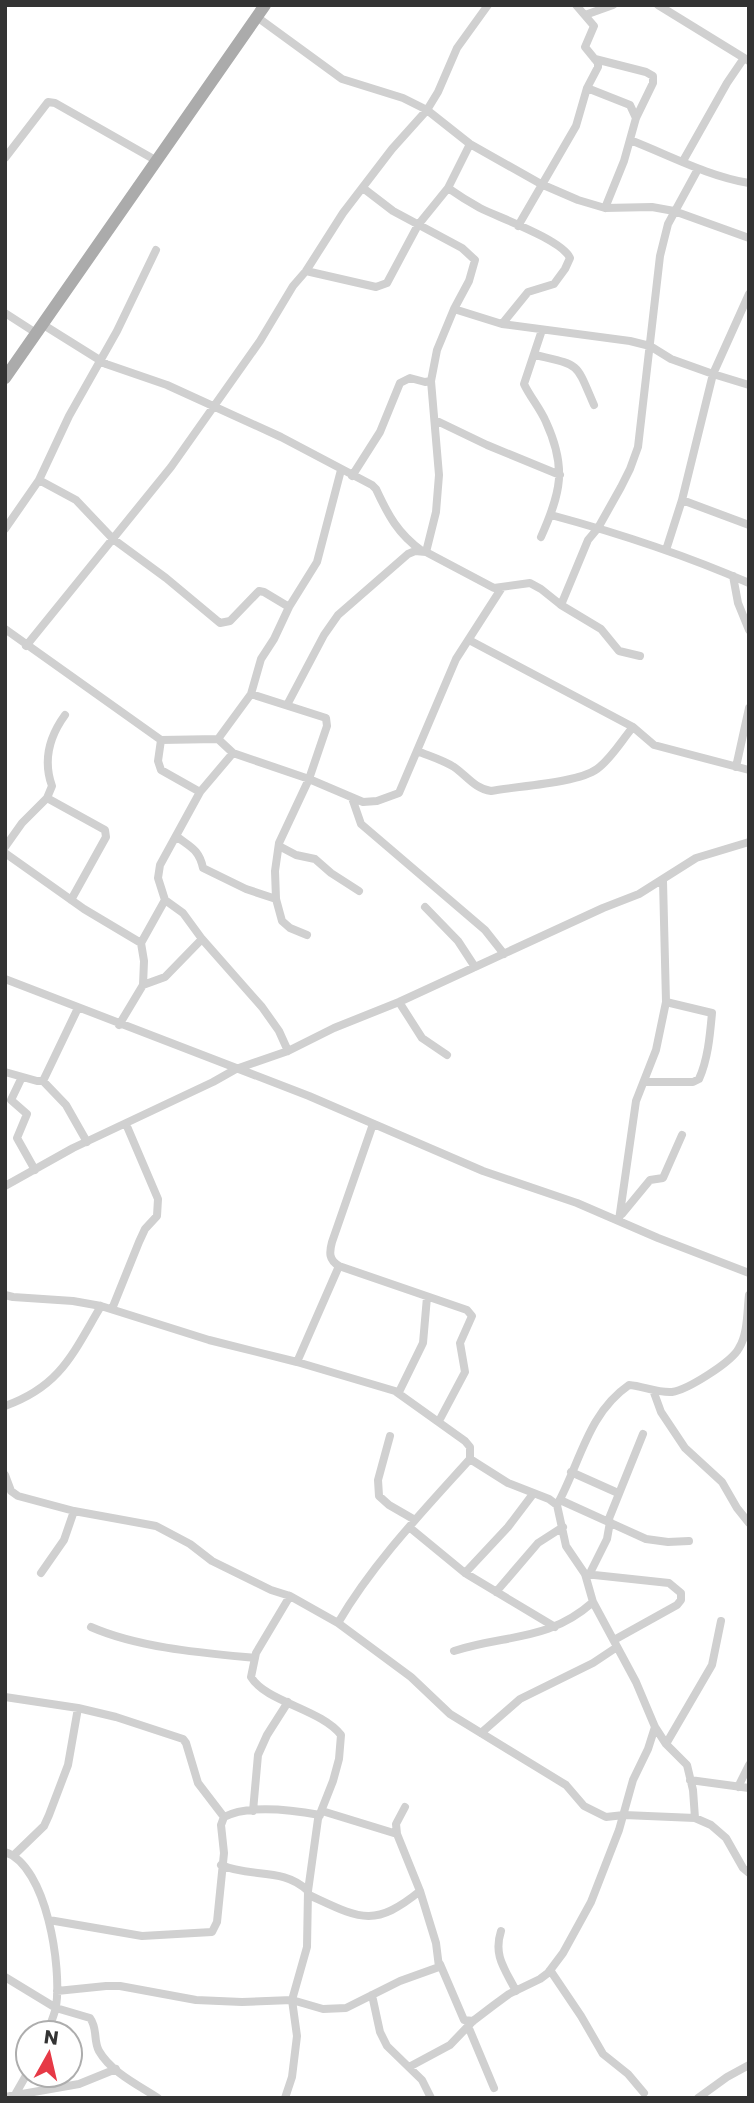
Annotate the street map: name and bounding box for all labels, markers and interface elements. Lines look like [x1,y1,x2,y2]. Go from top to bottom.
north arrow [14,2019,84,2089]
text: N [42,2023,60,2052]

